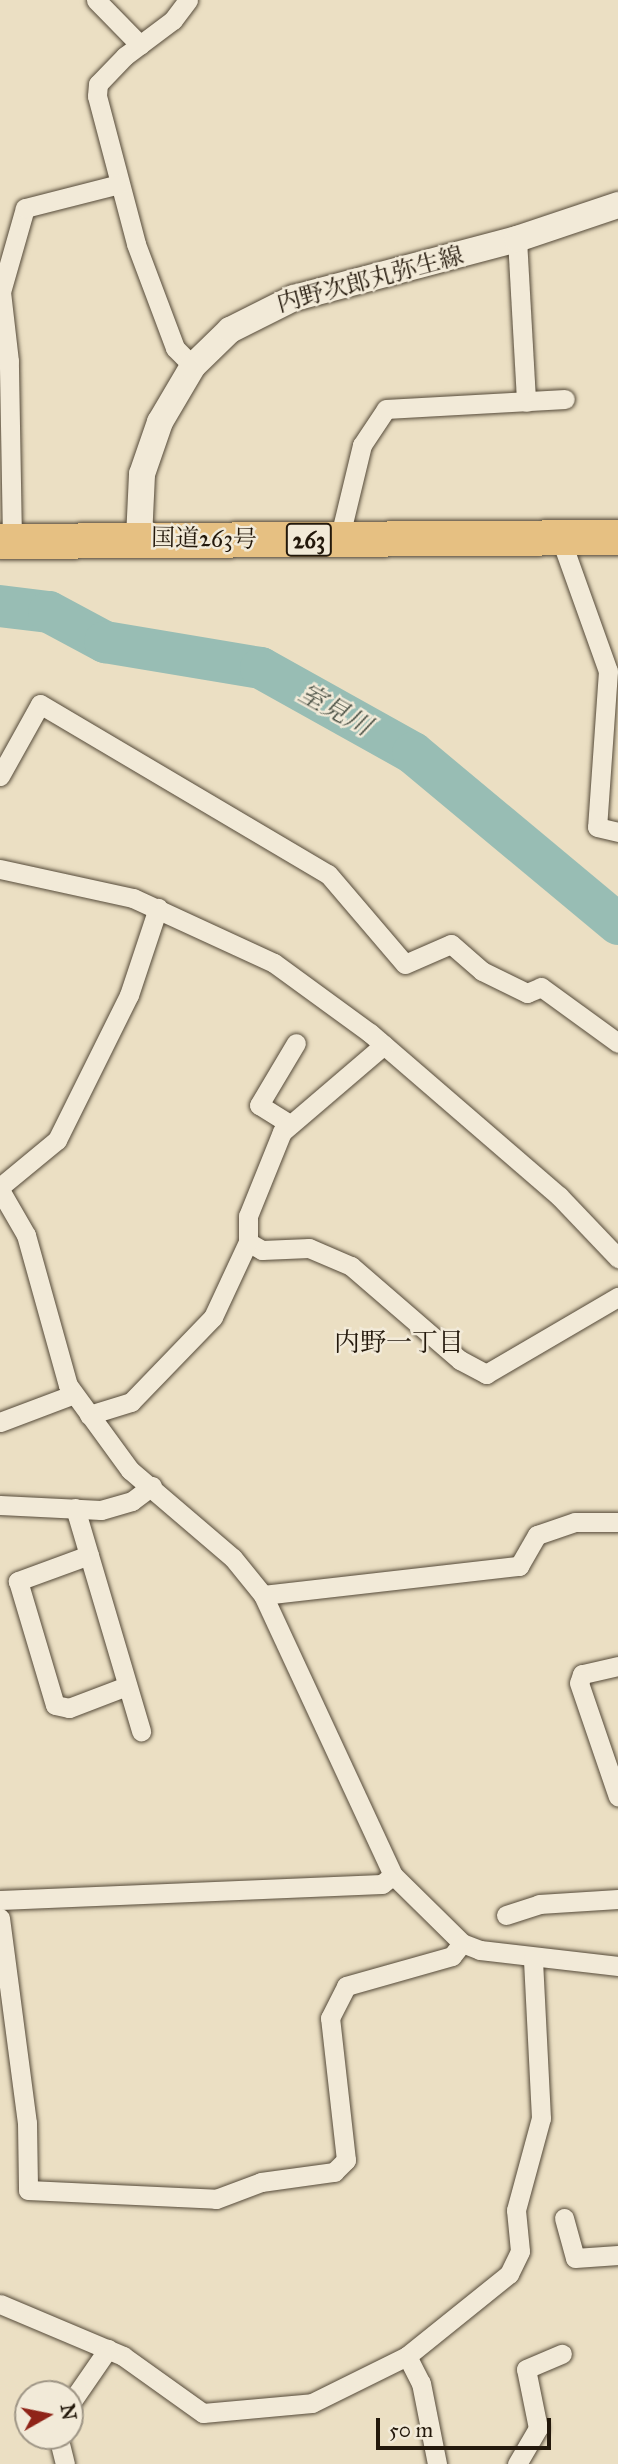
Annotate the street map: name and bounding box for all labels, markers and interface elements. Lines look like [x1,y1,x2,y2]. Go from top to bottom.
street label: 内野次郎丸弥生線 [274,241,466,319]
road number: 263 [284,520,334,560]
street label: 国道263号 [151,524,257,554]
water label: 室見川 [293,677,377,743]
district label: 内野一丁目 [334,1327,464,1359]
north arrow [14,2380,84,2450]
text: N [56,2402,81,2422]
scale bar [380,2404,555,2448]
text: 50 m [389,2417,433,2443]

